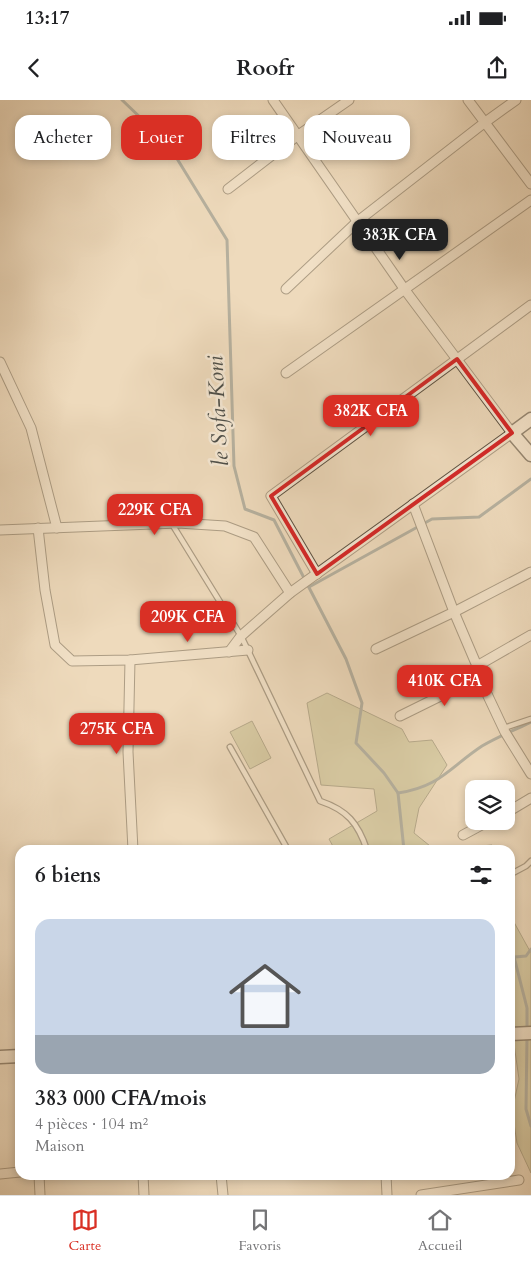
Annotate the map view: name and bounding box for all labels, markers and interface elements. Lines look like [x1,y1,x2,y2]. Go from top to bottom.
text: 13:17 [25,5,69,31]
text: Roofr [236,53,295,83]
icon: back [20,54,48,82]
icon: share [483,54,511,82]
chip: Acheter [15,115,111,160]
chip: Louer [121,115,202,160]
chip: Filtres [212,115,294,160]
chip: Nouveau [304,115,410,160]
pin: 383K CFA [348,219,452,261]
text: 383K CFA [363,224,437,246]
water label: le Sofa-Koni [200,354,236,467]
pin: 382K CFA [319,394,423,437]
text: 382K CFA [334,400,408,422]
pin: 229K CFA [103,494,207,536]
text: 229K CFA [118,499,192,521]
pin: 209K CFA [136,600,240,643]
text: 209K CFA [151,606,225,628]
pin: 410K CFA [393,664,497,707]
text: 410K CFA [408,670,482,692]
pin: 275K CFA [65,712,169,755]
text: 275K CFA [80,718,154,740]
map controls [465,780,515,830]
button: layers [465,780,515,830]
text: 6 biens [35,861,101,890]
icon: filters [467,861,495,889]
icon: home [220,951,310,1041]
text: 383 000 CFA/mois [35,1084,206,1113]
text: 4 pièces · 104 m² [35,1113,148,1135]
text: Maison [35,1135,85,1157]
tab: Carte [69,1206,101,1255]
tab: Favoris [238,1206,281,1255]
tab: Accueil [418,1206,462,1255]

